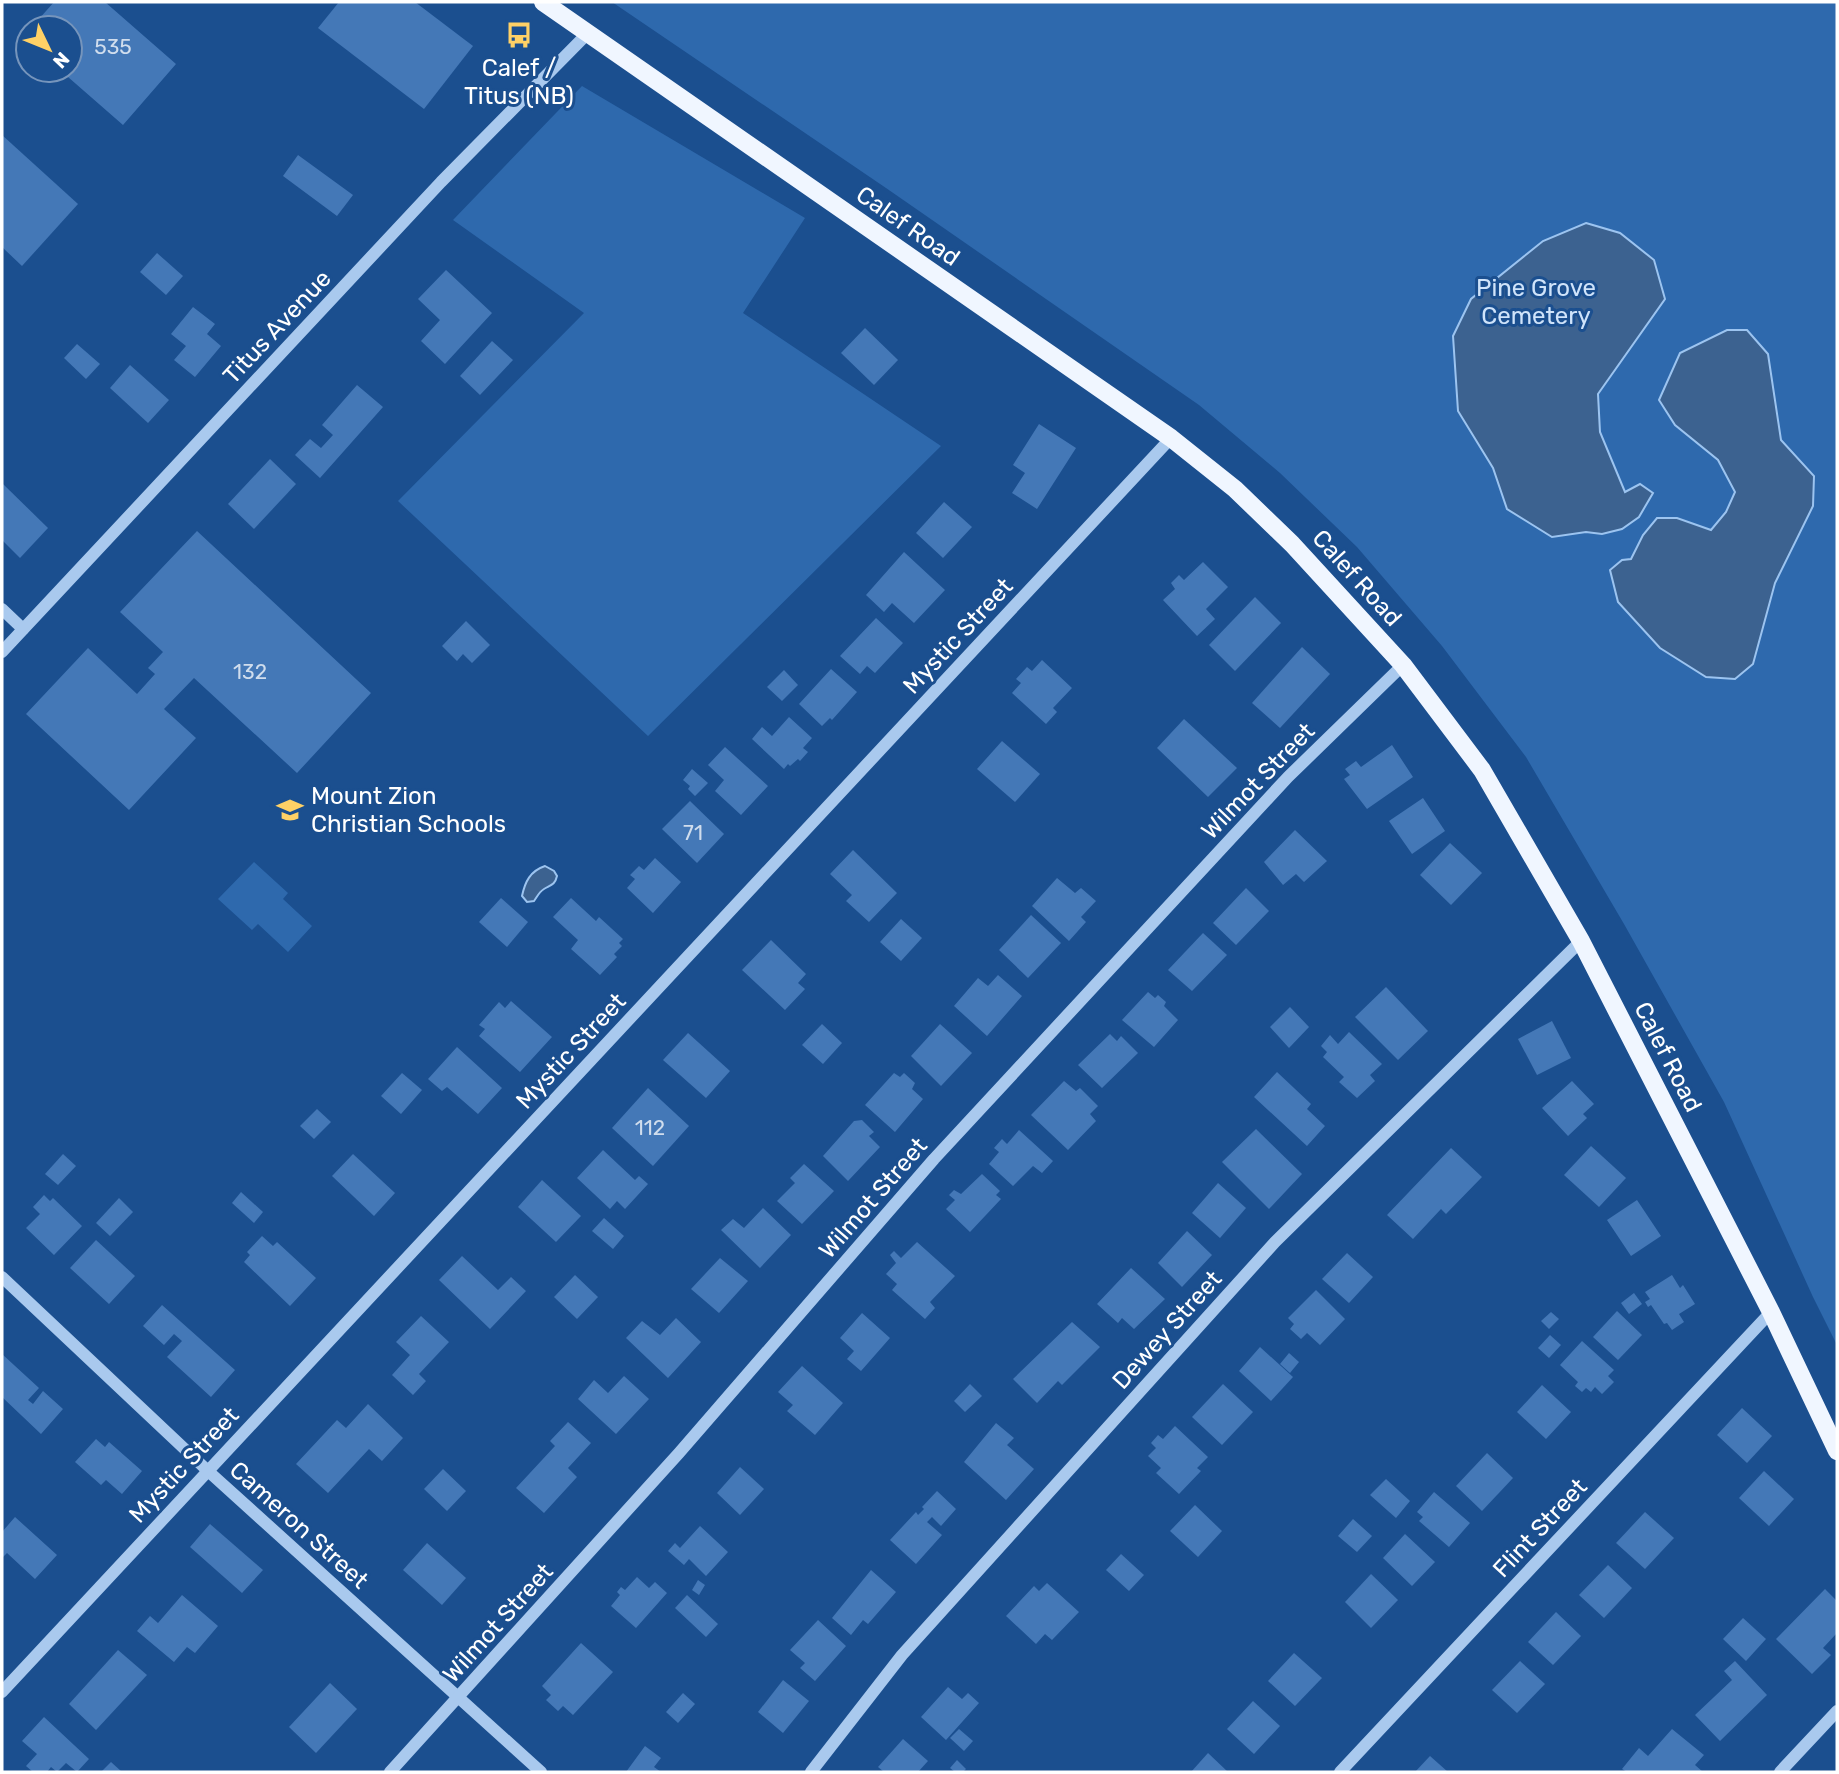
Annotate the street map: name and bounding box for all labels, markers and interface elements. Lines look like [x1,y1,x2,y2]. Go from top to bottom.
north arrow [14,14,84,84]
bus stop icon: Calef / Titus (NB) [504,20,534,50]
house number: 535 [94,34,132,59]
text: N [48,47,74,73]
place label: Calef / Titus (NB) [464,54,574,110]
street label: Calef Road [851,180,965,272]
street label: Titus Avenue [217,264,337,390]
park label: Pine Grove Cemetery [1476,274,1596,330]
street label: Calef Road [1306,524,1408,632]
street label: Mystic Street [897,572,1019,700]
house number: 132 [233,659,267,684]
street label: Wilmot Street [1196,717,1320,845]
place label: Mount Zion Christian Schools [311,782,506,838]
school or university icon: Mount Zion Christian Schools [275,795,305,825]
house number: 71 [683,820,703,845]
street label: Mystic Street [510,987,632,1115]
street label: Calef Road [1628,997,1708,1117]
house number: 112 [635,1115,665,1140]
street label: Wilmot Street [813,1132,933,1264]
street label: Dewey Street [1107,1265,1227,1395]
street label: Mystic Street [123,1401,245,1529]
street label: Cameron Street [224,1456,374,1594]
street label: Flint Street [1487,1473,1593,1583]
street label: Wilmot Street [437,1558,559,1688]

